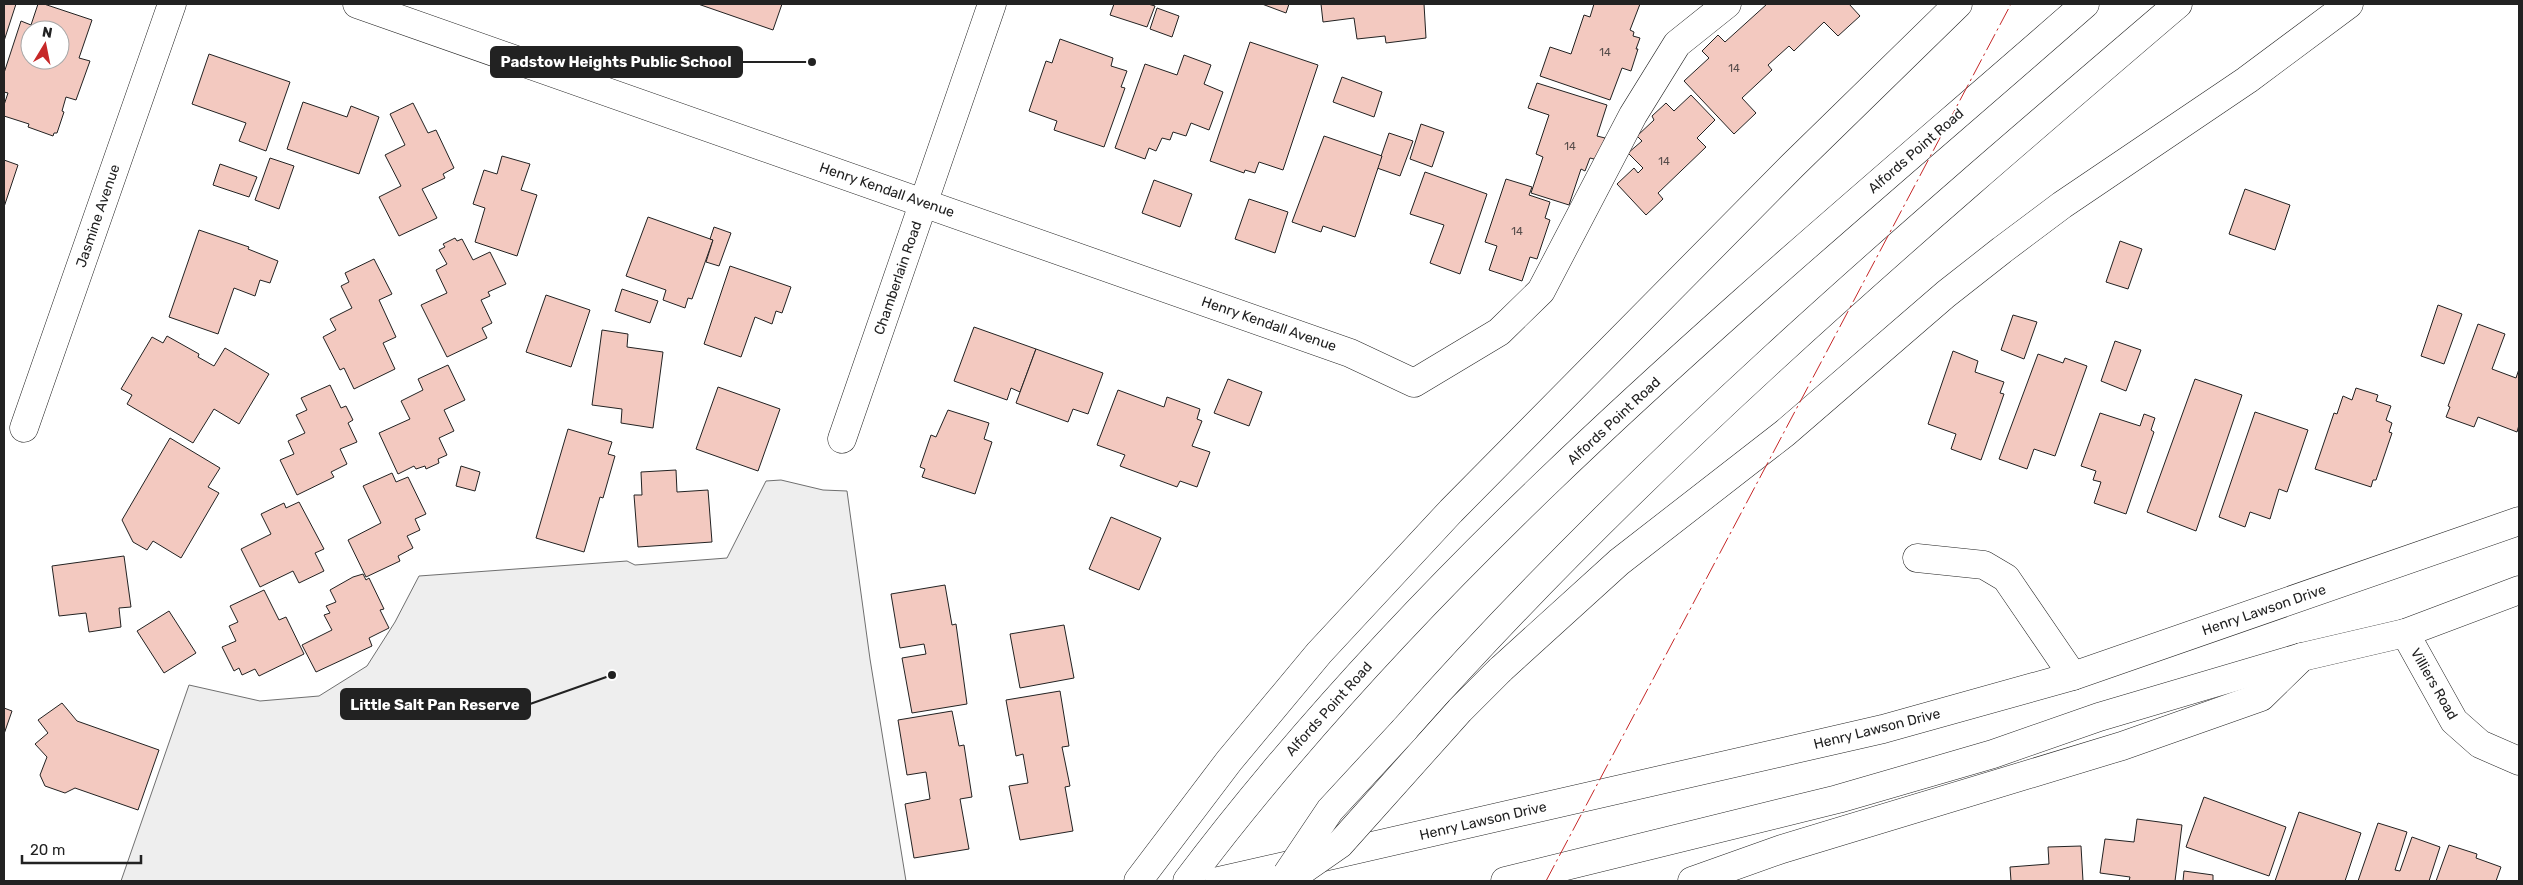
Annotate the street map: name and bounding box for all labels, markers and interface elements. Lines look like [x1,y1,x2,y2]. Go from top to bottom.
north arrow [20,20,70,70]
text: N [41,23,54,42]
house number: 14 [1599,46,1611,59]
callout: Padstow Heights Public School [491,47,742,77]
text: Padstow Heights Public School [501,53,731,71]
house number: 14 [1728,62,1740,75]
street label: Alfords Point Road [1865,105,1967,197]
house number: 14 [1564,140,1576,153]
house number: 14 [1658,155,1670,168]
street label: Henry Kendall Avenue [817,159,957,221]
street label: Jasmine Avenue [72,162,124,270]
street label: Chamberlain Road [871,219,925,337]
house number: 14 [1511,225,1523,238]
street label: Henry Kendall Avenue [1199,293,1339,355]
street label: Alfords Point Road [1564,374,1664,468]
street label: Henry Lawson Drive [2200,581,2328,639]
street label: Villiers Road [2407,645,2461,723]
street label: Alfords Point Road [1282,658,1376,760]
callout: Little Salt Pan Reserve [341,689,530,719]
text: Little Salt Pan Reserve [350,696,520,714]
street label: Henry Lawson Drive [1812,705,1942,753]
street label: Henry Lawson Drive [1418,798,1548,844]
scale bar [22,832,141,864]
text: 20 m [30,841,65,859]

